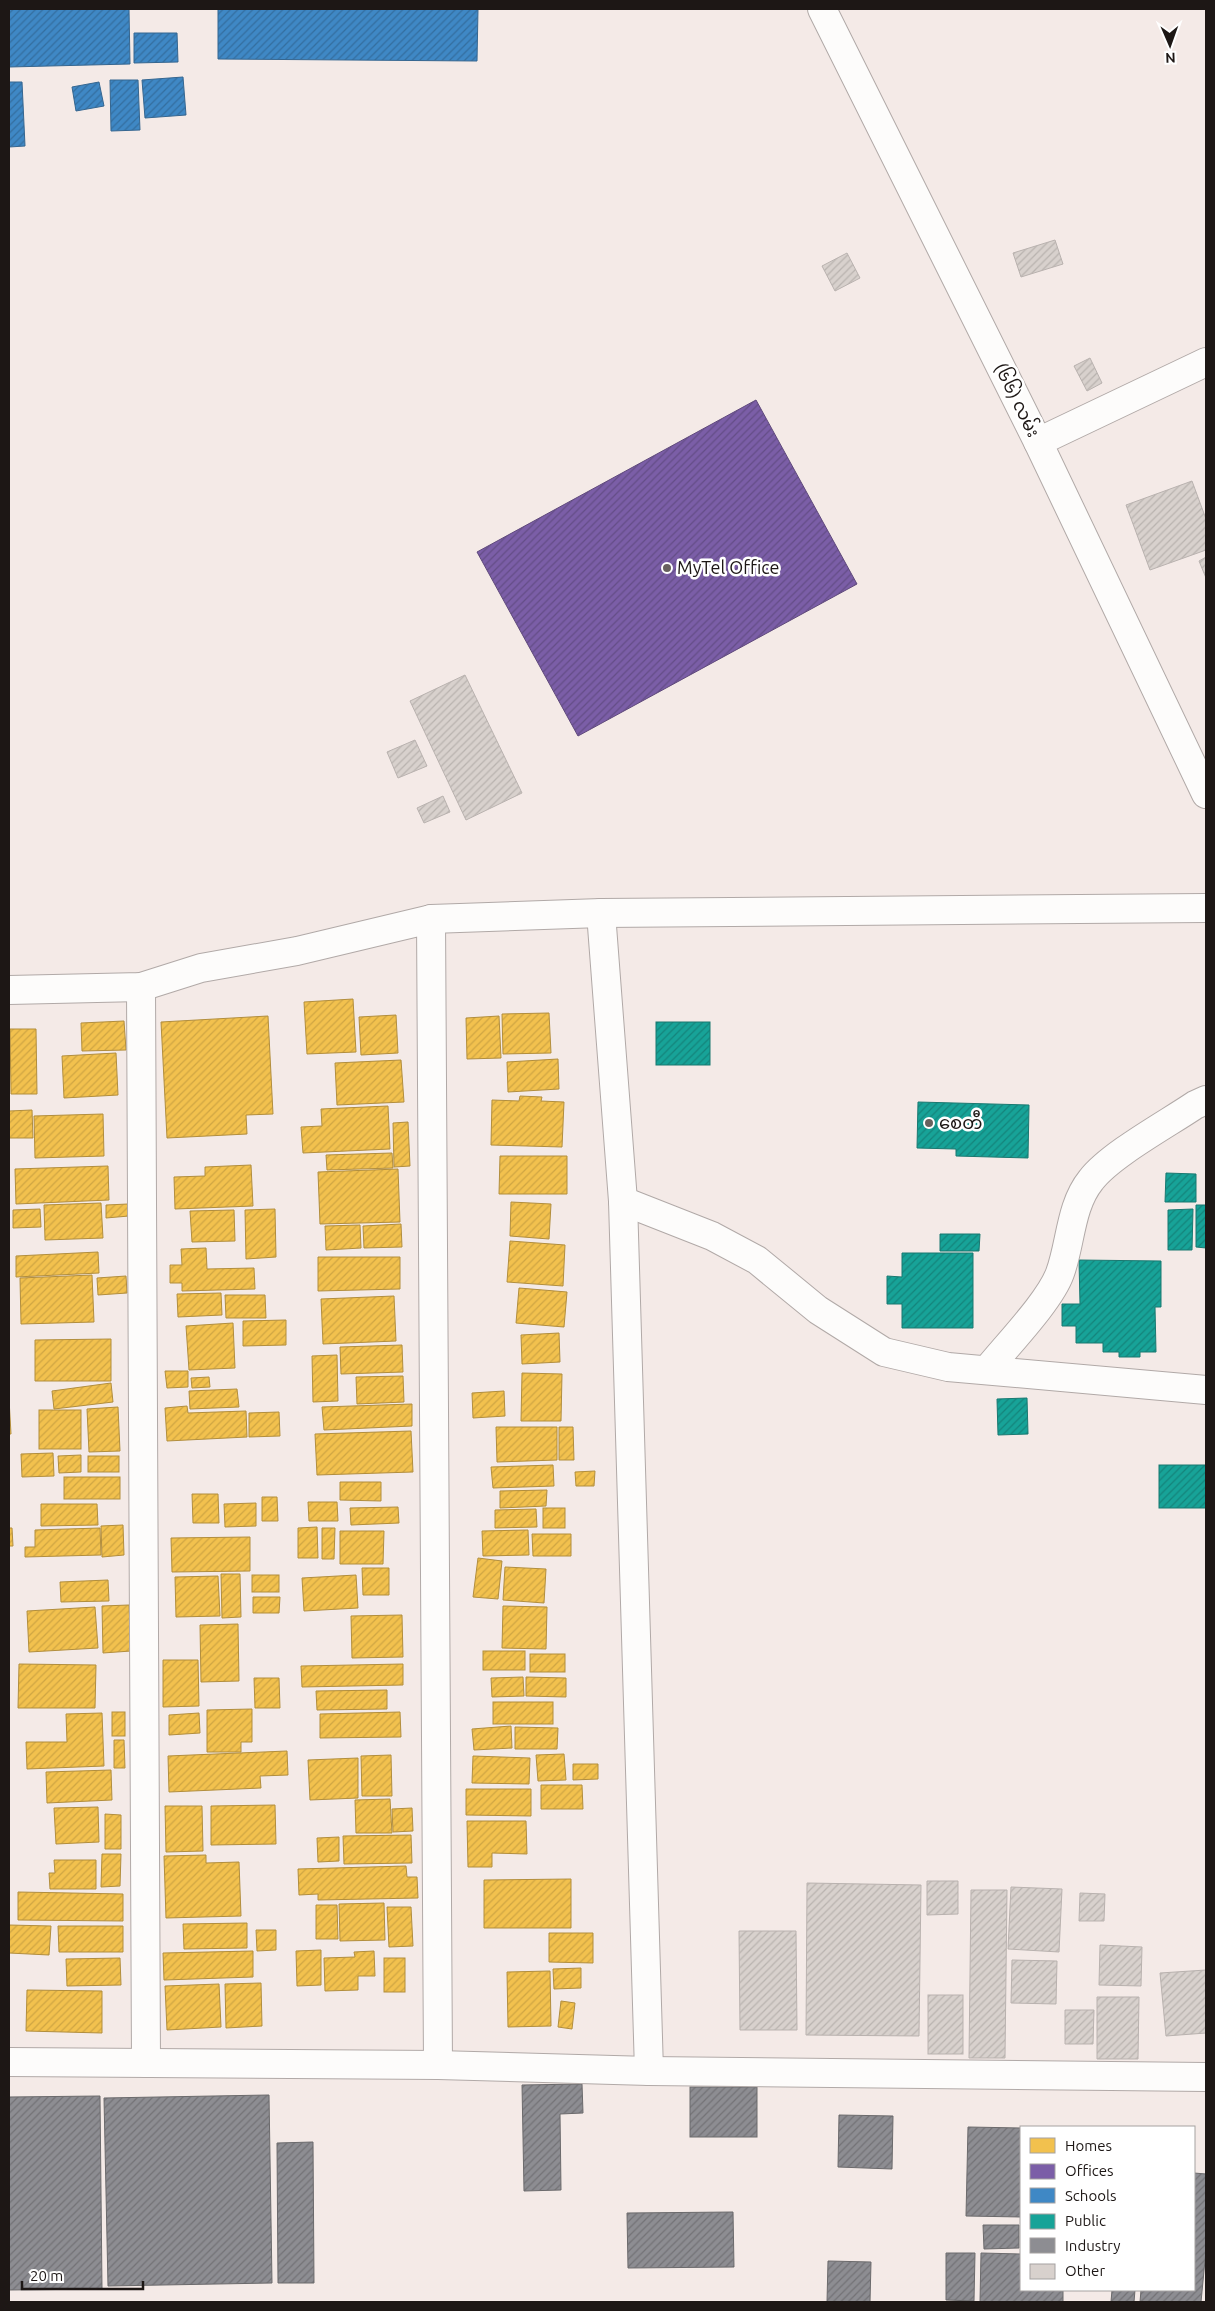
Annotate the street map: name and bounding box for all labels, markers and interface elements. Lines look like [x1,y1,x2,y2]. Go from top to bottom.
north arrow [1145,20,1195,70]
text: N [1165,50,1176,66]
street label: (၆၆) လမ်း [990,358,1046,440]
place label: MyTel Office [677,557,780,577]
marker: MyTel Office [661,562,673,574]
place label: စေတီ [939,1109,983,1132]
marker: စေတီ [923,1117,935,1129]
legend [1020,2126,1195,2291]
text: Homes [1065,2137,1112,2154]
text: Offices [1065,2162,1113,2179]
text: Schools [1065,2187,1116,2204]
text: Public [1065,2212,1106,2229]
text: Industry [1065,2237,1120,2254]
scale bar [22,2258,144,2290]
text: Other [1065,2262,1105,2279]
text: 20 m [30,2267,63,2284]

